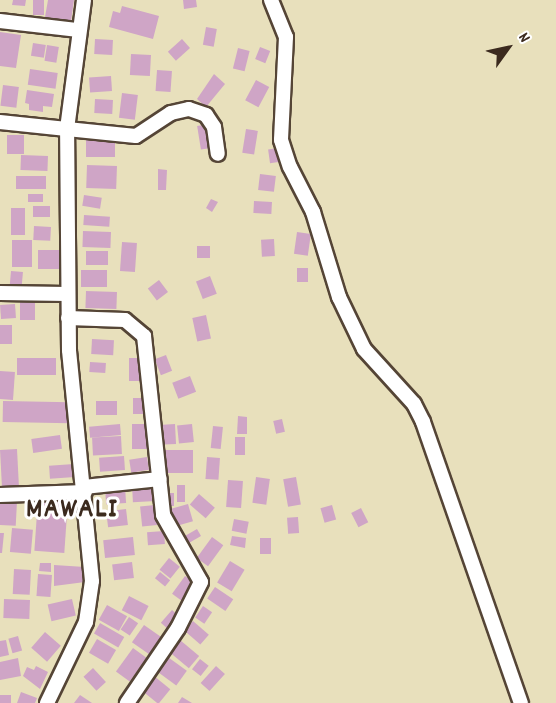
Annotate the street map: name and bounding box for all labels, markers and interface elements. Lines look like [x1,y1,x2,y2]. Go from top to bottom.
north arrow [478,18,538,78]
text: N [512,28,535,48]
district label: MAWALI [26,494,118,528]

